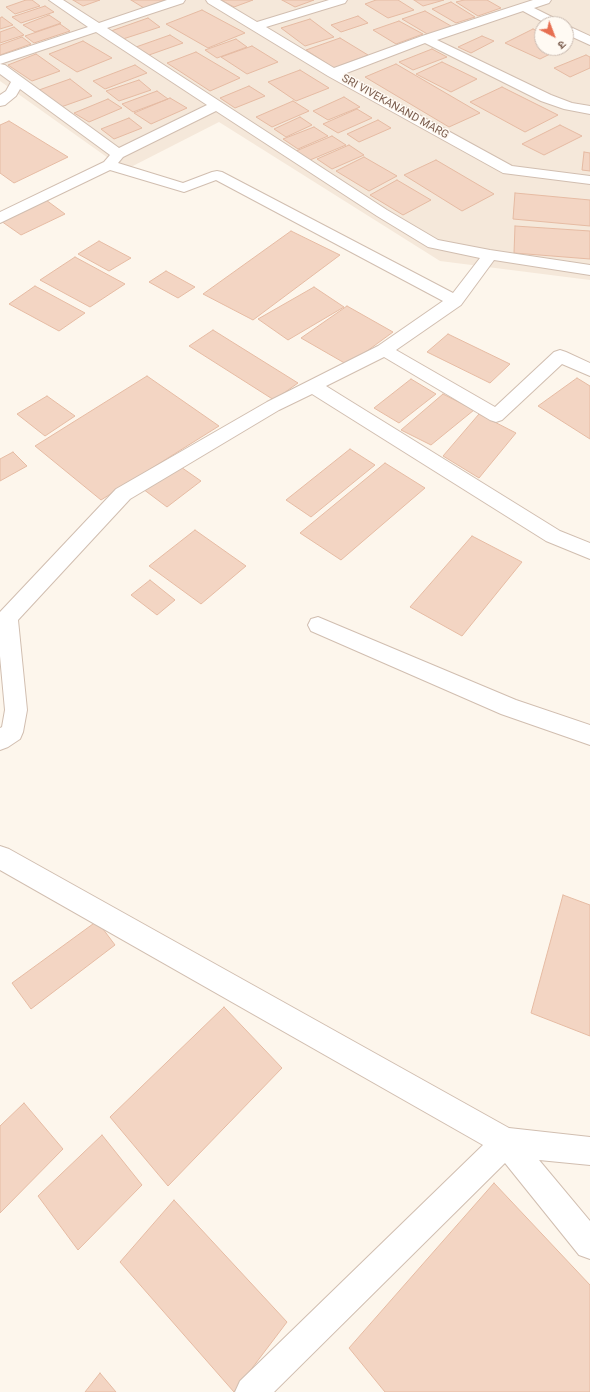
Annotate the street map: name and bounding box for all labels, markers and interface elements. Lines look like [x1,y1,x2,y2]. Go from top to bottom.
north arrow [534,16,574,56]
text: उ [555,38,568,52]
street label: SRI VIVEKANAND MARG [339,72,451,142]

